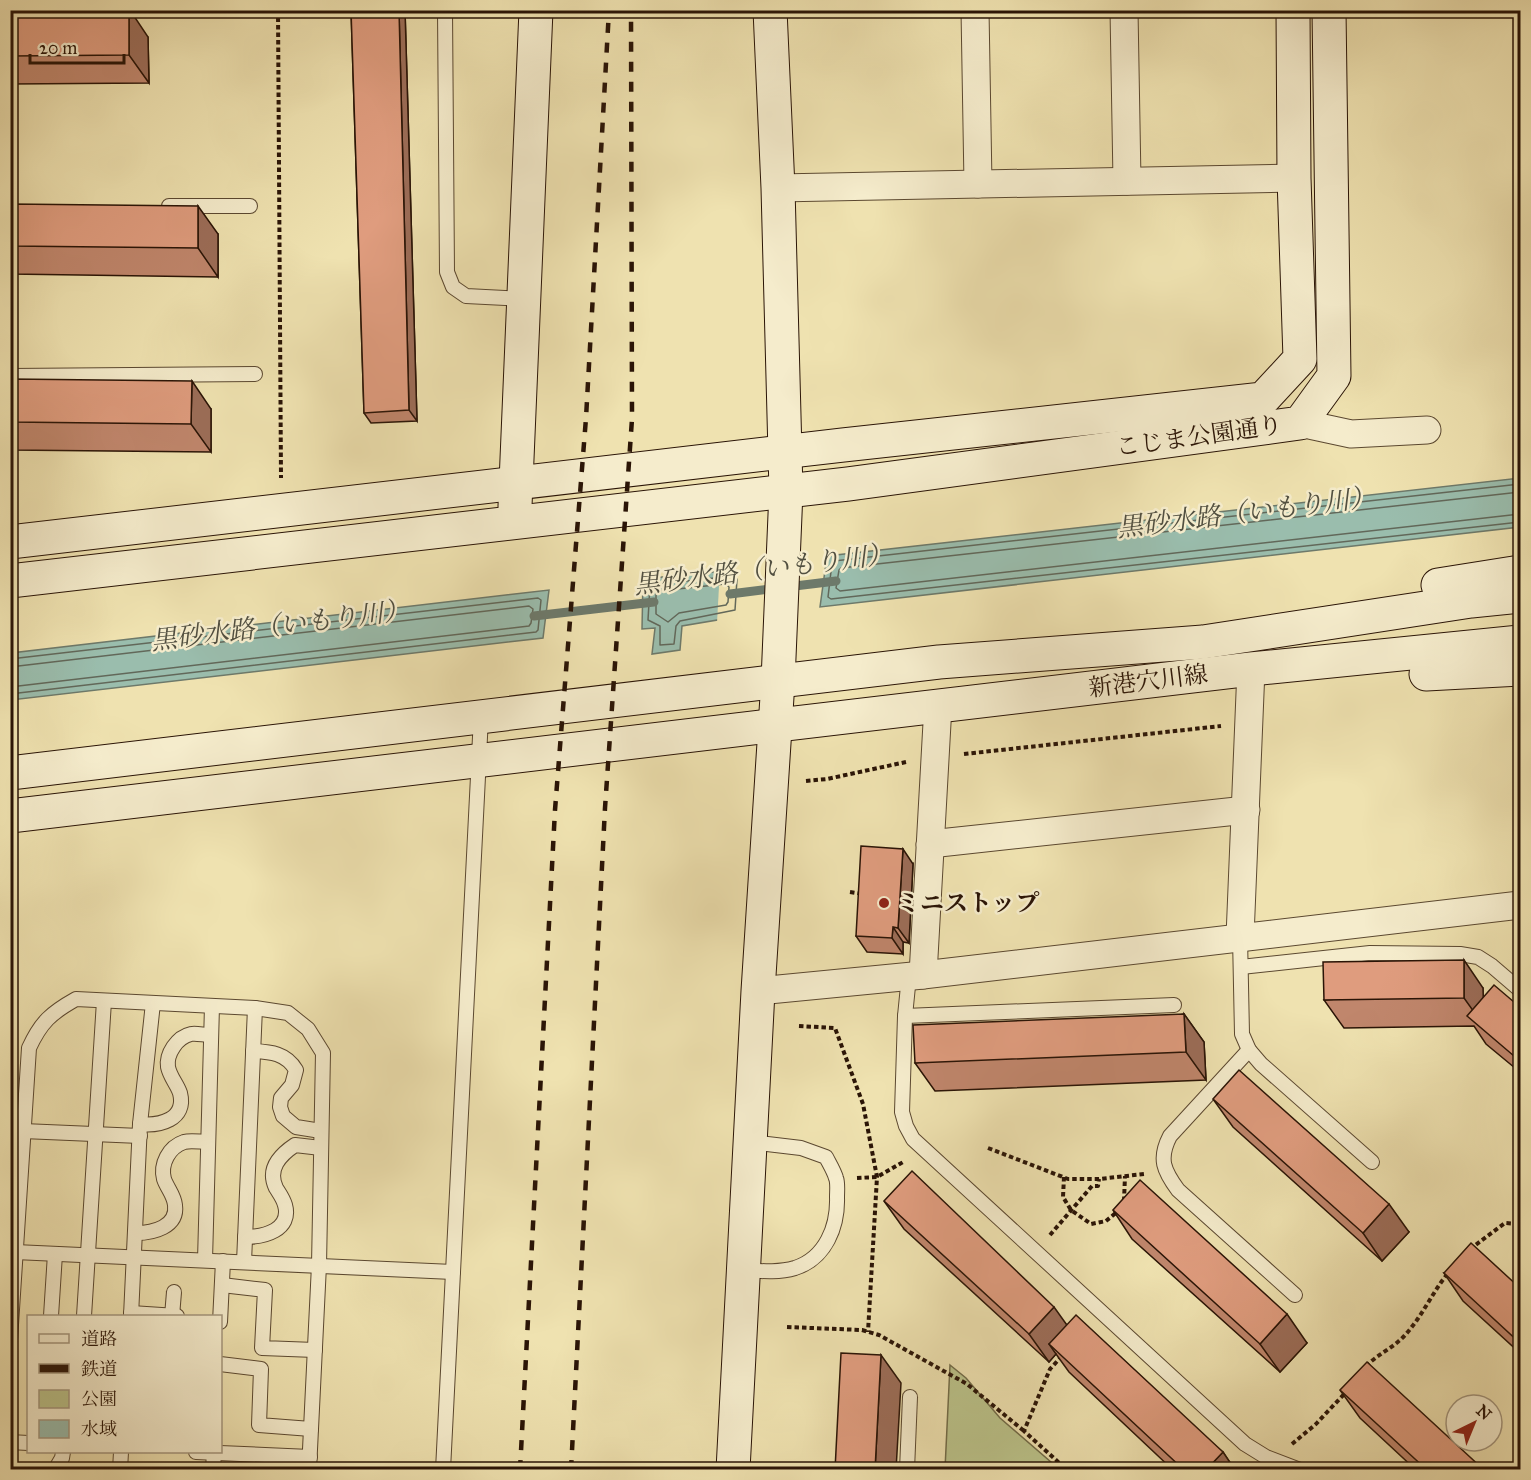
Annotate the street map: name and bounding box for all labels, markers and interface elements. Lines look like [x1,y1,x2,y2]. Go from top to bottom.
scale bar [30,27,124,65]
text: 20 m [39,37,77,59]
street label: こじま公園通り [1114,409,1284,463]
water label: 黒砂水路（いもり川） [1115,480,1377,544]
water label: 黒砂水路（いもり川） [632,537,894,601]
water label: 黒砂水路（いもり川） [149,593,411,657]
street label: 新港穴川線 [1087,659,1209,703]
place label: ミニストップ [896,888,1040,918]
marker: ミニストップ [877,896,891,910]
legend [27,1315,222,1453]
text: 道路 [81,1328,117,1350]
text: 鉄道 [81,1358,117,1380]
text: 公園 [81,1388,117,1410]
north arrow [1444,1393,1504,1453]
text: N [1472,1401,1496,1424]
text: 水域 [81,1418,117,1440]

